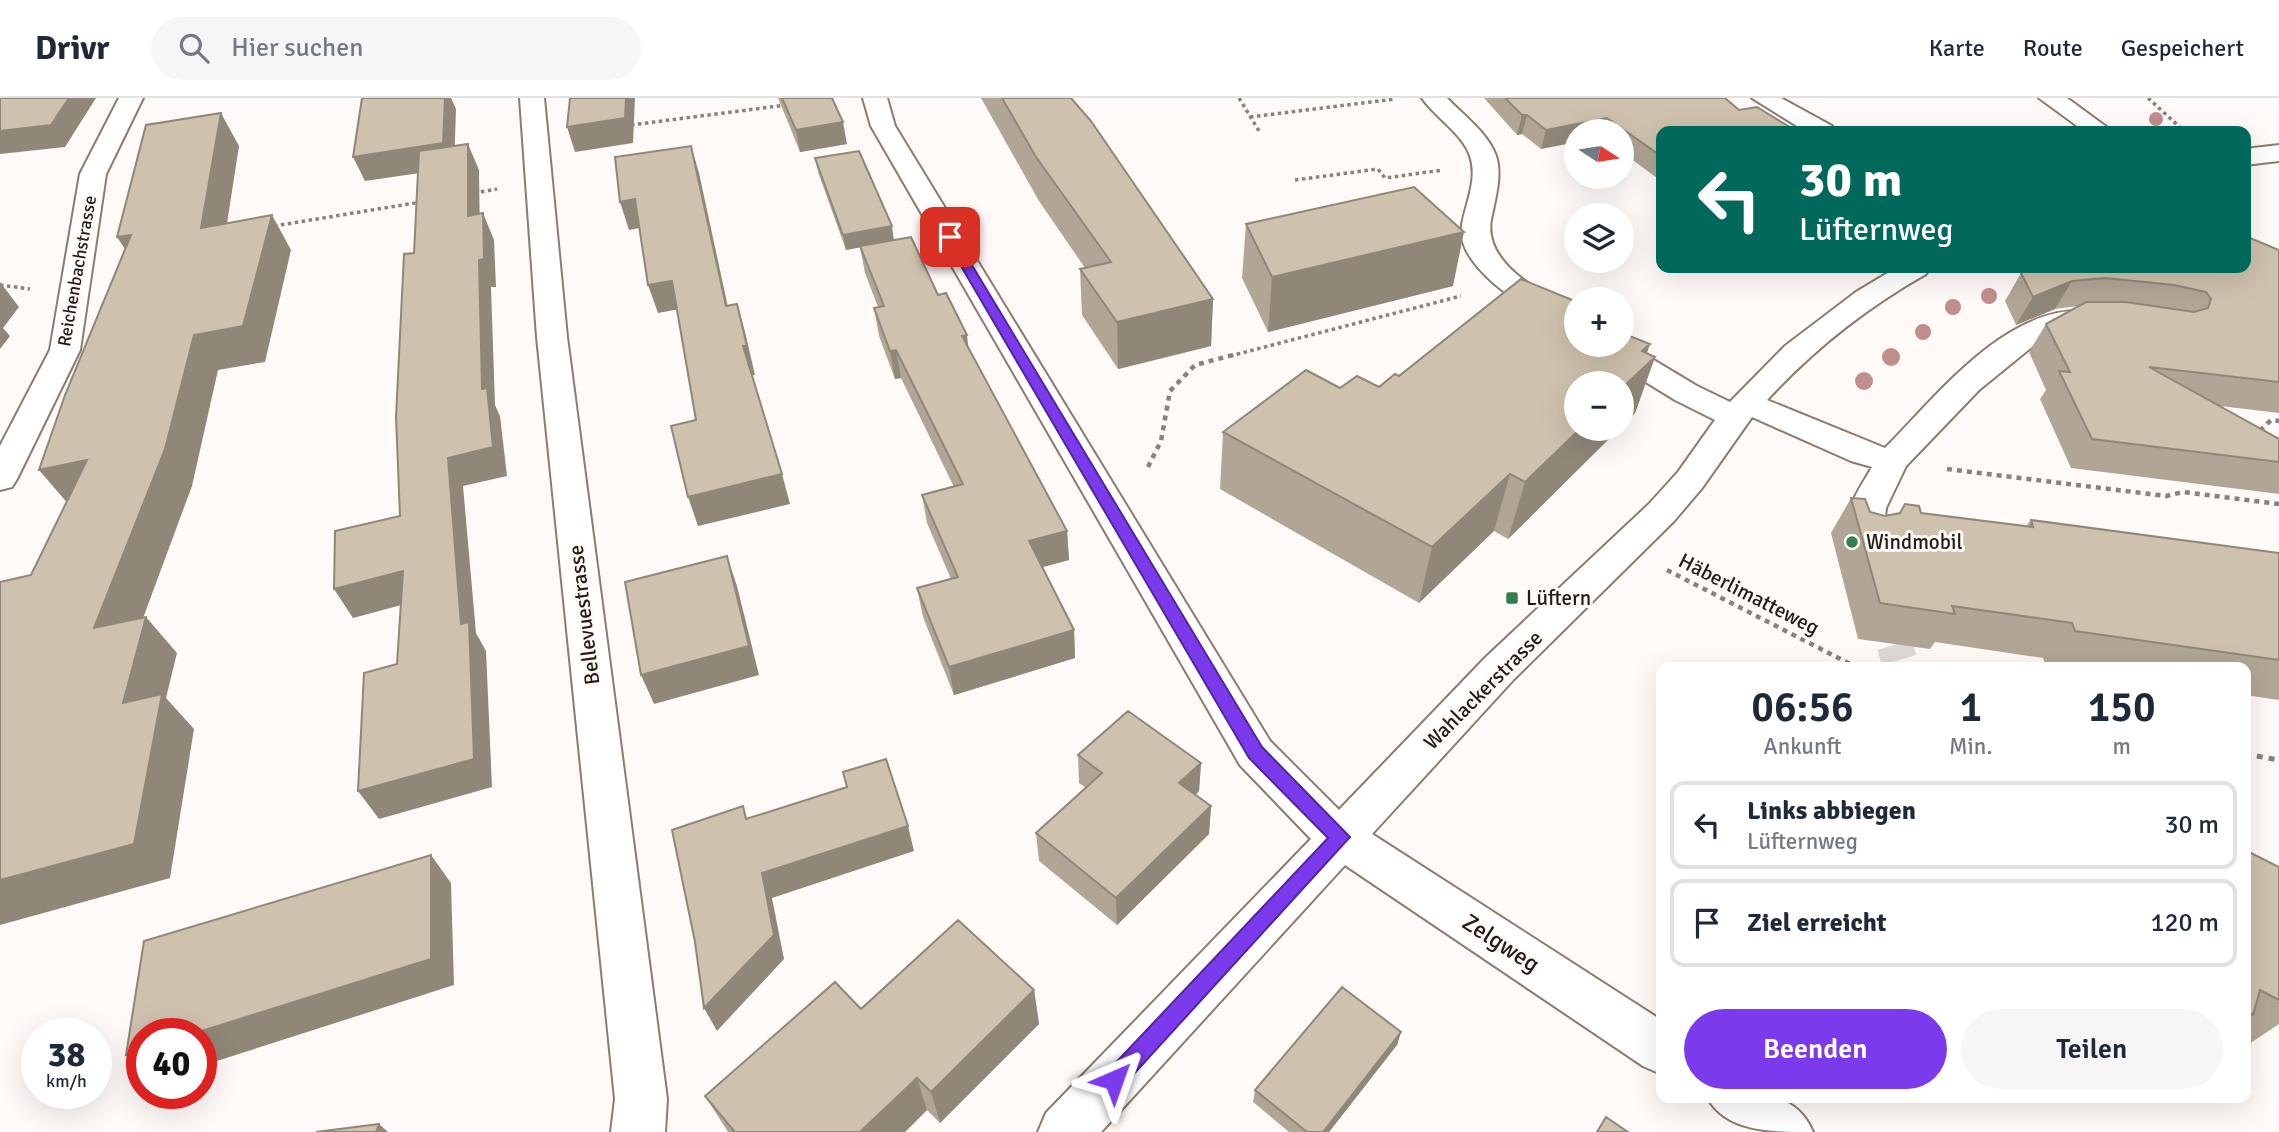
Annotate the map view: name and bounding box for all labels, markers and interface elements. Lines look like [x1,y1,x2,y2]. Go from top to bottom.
search box [151,17,641,80]
text: Drivr [35,28,109,69]
icon: search [175,29,213,67]
text: Hier suchen [231,32,363,64]
text: Karte [1929,33,1985,63]
text: Route [2023,33,2083,63]
text: Gespeichert [2121,33,2244,63]
north arrow [1564,119,1634,189]
map controls [1564,119,1634,441]
text: 30 m [1799,150,1902,210]
icon: left [1684,154,1775,245]
street label: Reichenbachstrasse [53,194,101,348]
button: layers [1564,203,1634,273]
pin [920,207,980,267]
text: Lüfternweg [1799,210,1953,249]
icon: arrive [931,218,969,256]
button: + [1564,287,1634,357]
button: − [1564,371,1634,441]
place label: Windmobil [1866,529,1963,555]
marker: Windmobil [1844,534,1860,550]
street label: Bellevuestrasse [563,544,605,686]
street label: Häberlimatteweg [1674,547,1824,641]
place label: Lüftern [1526,585,1591,611]
marker: Lüftern [1504,590,1520,606]
street label: Wahlackerstrasse [1418,625,1548,755]
text: 06:56 [1751,682,1854,733]
text: 1 [1959,682,1982,733]
text: 150 [2088,682,2156,733]
text: Ankunft [1764,732,1841,761]
text: Min. [1949,732,1992,761]
text: m [2113,732,2131,761]
text: Links abbiegen [1747,795,1916,827]
icon: left [1688,806,1726,844]
text: 30 m [2164,809,2219,841]
text: Lüfternweg [1747,827,1858,856]
icon: arrive [1688,904,1726,942]
street label: Zelgweg [1457,907,1545,979]
text: Ziel erreicht [1747,907,1887,939]
text: 120 m [2150,907,2219,939]
button: Beenden [1684,1009,1947,1089]
button: Teilen [1961,1009,2223,1089]
speed limit sign: 40 [126,1018,217,1109]
text: 38 [48,1033,85,1076]
position arrow [1077,1043,1151,1117]
text: km/h [46,1070,87,1092]

